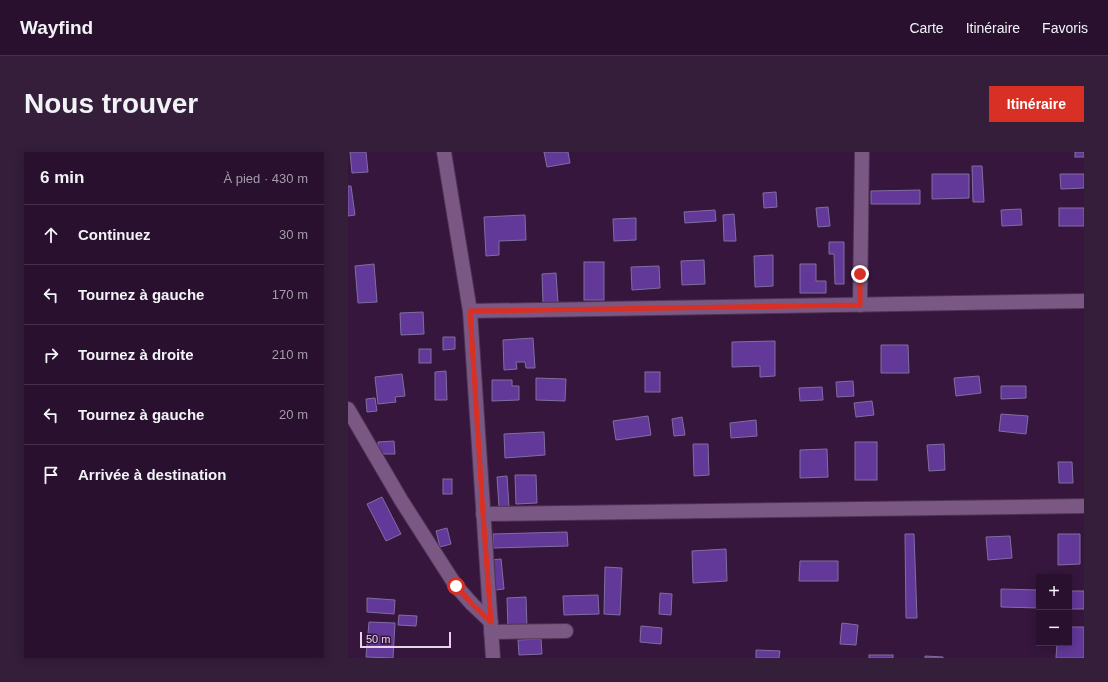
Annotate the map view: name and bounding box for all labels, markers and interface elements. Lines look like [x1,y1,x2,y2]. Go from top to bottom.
text: Wayfind [20,17,93,38]
text: Carte [909,20,944,36]
text: Itinéraire [966,20,1020,36]
text: Favoris [1042,20,1088,36]
button: Itinéraire [989,86,1084,122]
text: Nous trouver [24,88,198,119]
text: 6 min [40,168,84,187]
text: À pied · 430 m [223,171,308,186]
icon: ahead [40,224,62,246]
text: Continuez [78,226,151,243]
text: 30 m [279,227,308,242]
route end [851,265,869,283]
icon: left [40,284,62,306]
text: Tournez à gauche [78,286,204,303]
text: 170 m [272,287,308,302]
icon: right [40,344,62,366]
text: Tournez à droite [78,346,194,363]
text: 210 m [272,347,308,362]
icon: left [40,404,62,426]
text: Tournez à gauche [78,406,204,423]
text: 20 m [279,407,308,422]
icon: arrive [40,464,62,486]
text: Arrivée à destination [78,466,226,483]
map controls [1036,574,1072,646]
button: + [1036,574,1072,610]
route start [447,577,465,595]
button: − [1036,610,1072,646]
scale bar [360,630,451,649]
text: 50 m [366,633,390,645]

